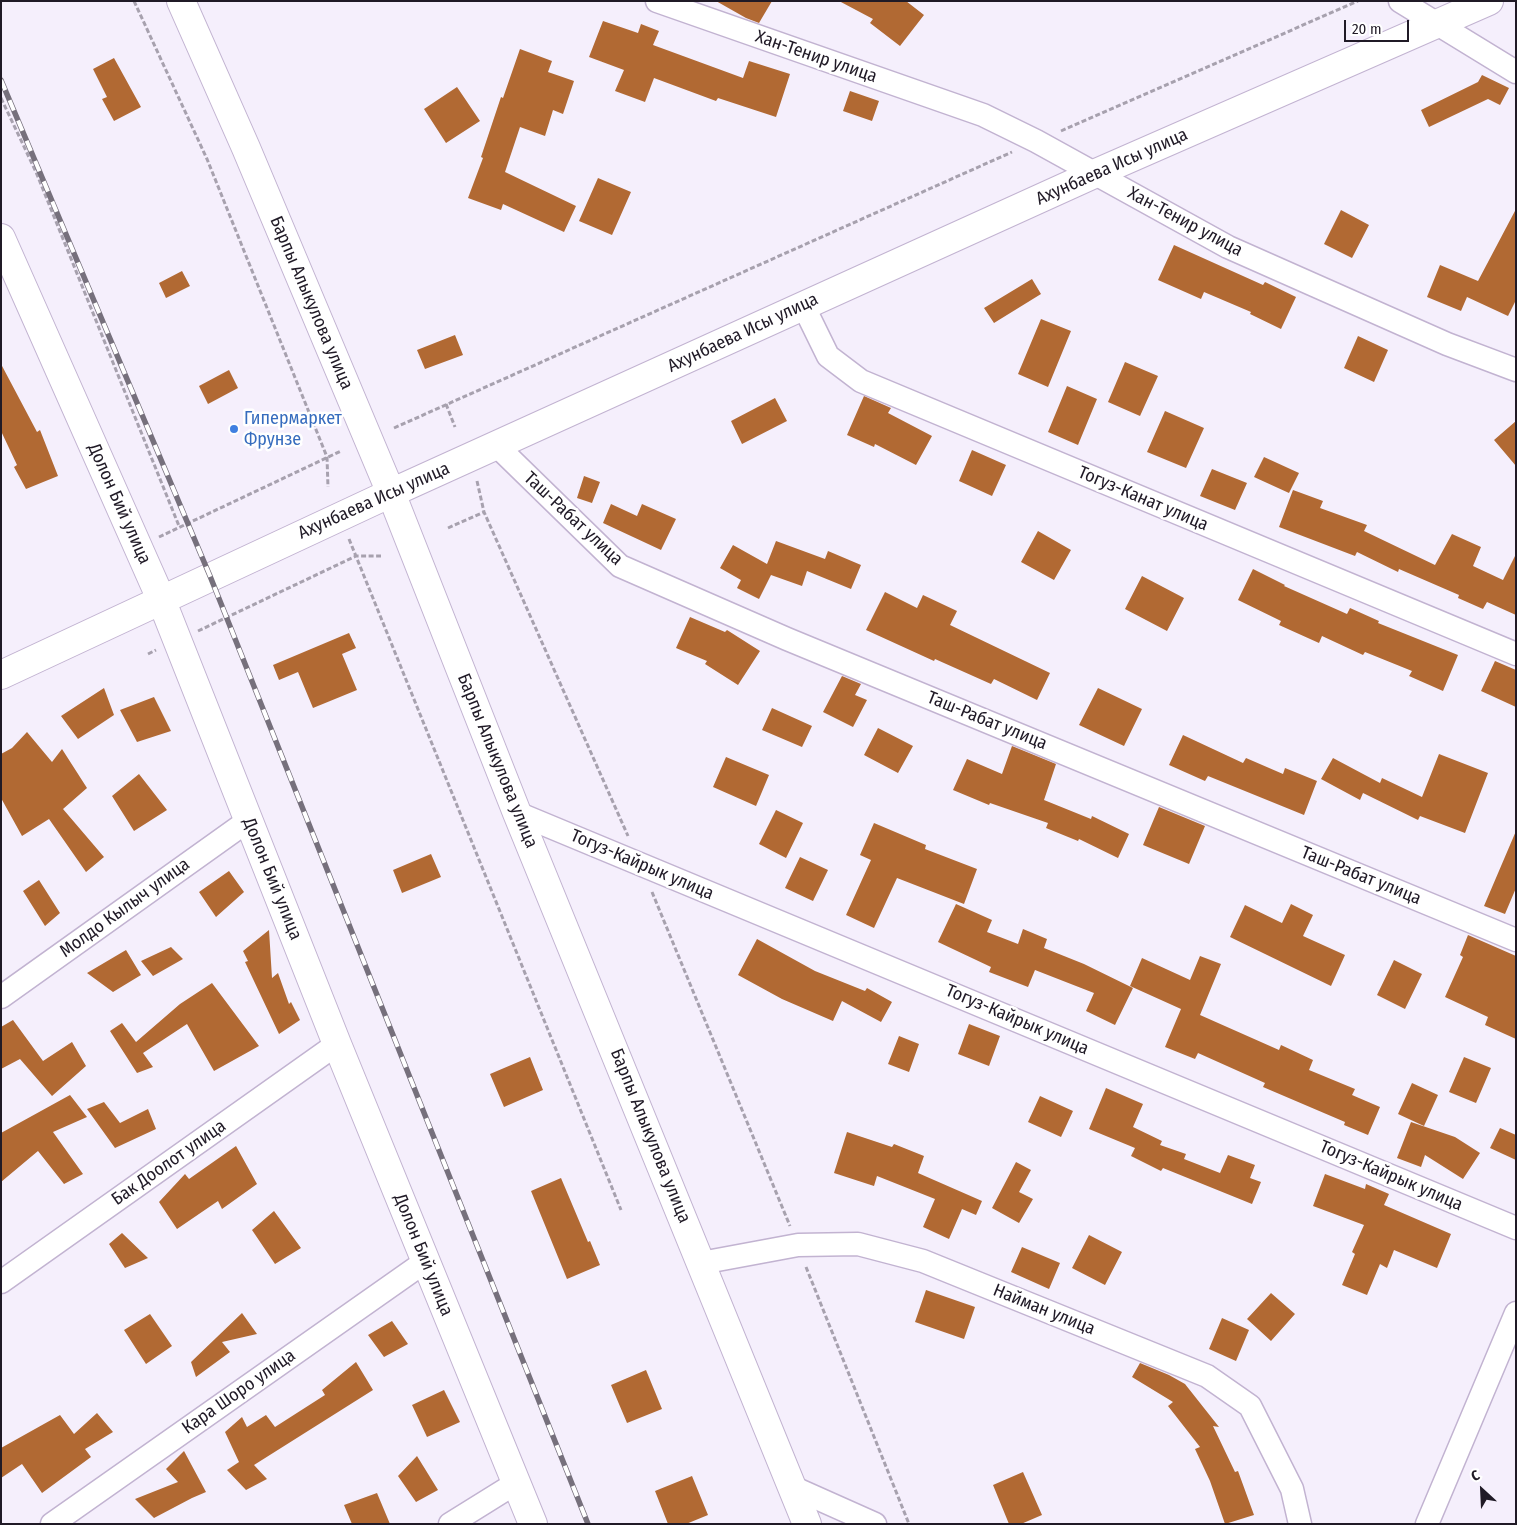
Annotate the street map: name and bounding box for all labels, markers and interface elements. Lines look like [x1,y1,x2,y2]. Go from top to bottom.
scale bar [1347,10,1412,42]
text: 20 m [1352,20,1382,38]
street label: Хан-Тенир улица [752,26,880,88]
street label: Ахунбаева Исы улица [1033,124,1191,210]
street label: Хан-Тенир улица [1124,183,1246,261]
street label: Барпы Алыкулова улица [265,213,357,393]
street label: Ахунбаева Исы улица [664,289,822,377]
place label: Гипермаркет Фрунзе [244,408,342,450]
marker: Гипермаркет Фрунзе [228,423,240,435]
street label: Долон Бий улица [83,440,155,568]
street label: Ахунбаева Исы улица [295,458,453,544]
street label: Тогуз-Канат улица [1075,462,1211,536]
street label: Таш-Рабат улица [519,468,627,570]
street label: Барпы Алыкулова улица [452,671,542,851]
street label: Таш-Рабат улица [924,687,1050,755]
street label: Долон Бий улица [238,815,306,943]
street label: Тогуз-Кайрык улица [567,825,717,905]
street label: Таш-Рабат улица [1298,842,1424,910]
street label: Молдо Кылыч улица [56,854,194,962]
street label: Тогуз-Кайрык улица [942,980,1092,1060]
street label: Барпы Алыкулова улица [605,1046,695,1226]
street label: Бак Доолот улица [108,1116,230,1210]
street label: Тогуз-Кайрык улица [1316,1136,1466,1216]
street label: Долон Бий улица [389,1191,457,1319]
street label: Найман улица [990,1280,1098,1340]
street label: Кара Шоро улица [178,1345,300,1439]
north arrow [1457,1465,1507,1515]
text: С [1469,1467,1482,1485]

